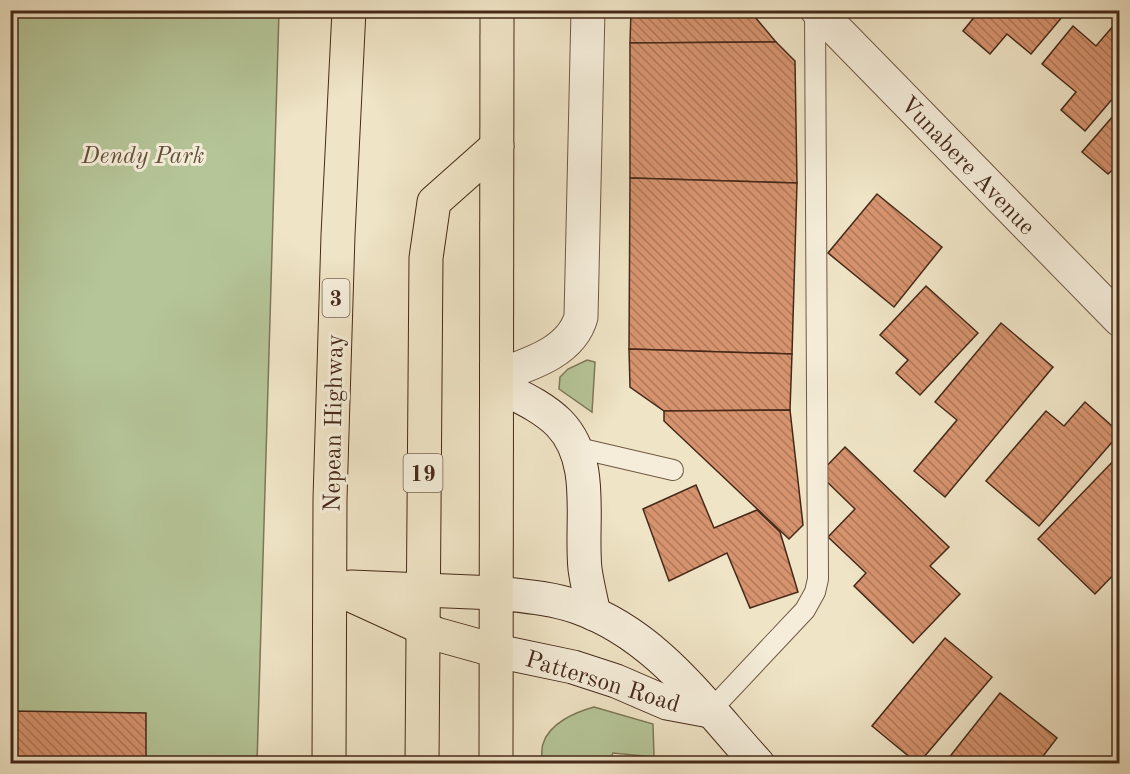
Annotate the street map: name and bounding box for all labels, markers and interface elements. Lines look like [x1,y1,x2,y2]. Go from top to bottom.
street label: Vunabere Avenue [895,92,1038,240]
park label: Dendy Park [81,145,204,169]
road number: 3 [322,279,350,317]
street label: Nepean Highway [321,334,349,512]
road number: 19 [404,454,442,492]
street label: Patterson Road [522,648,683,718]

